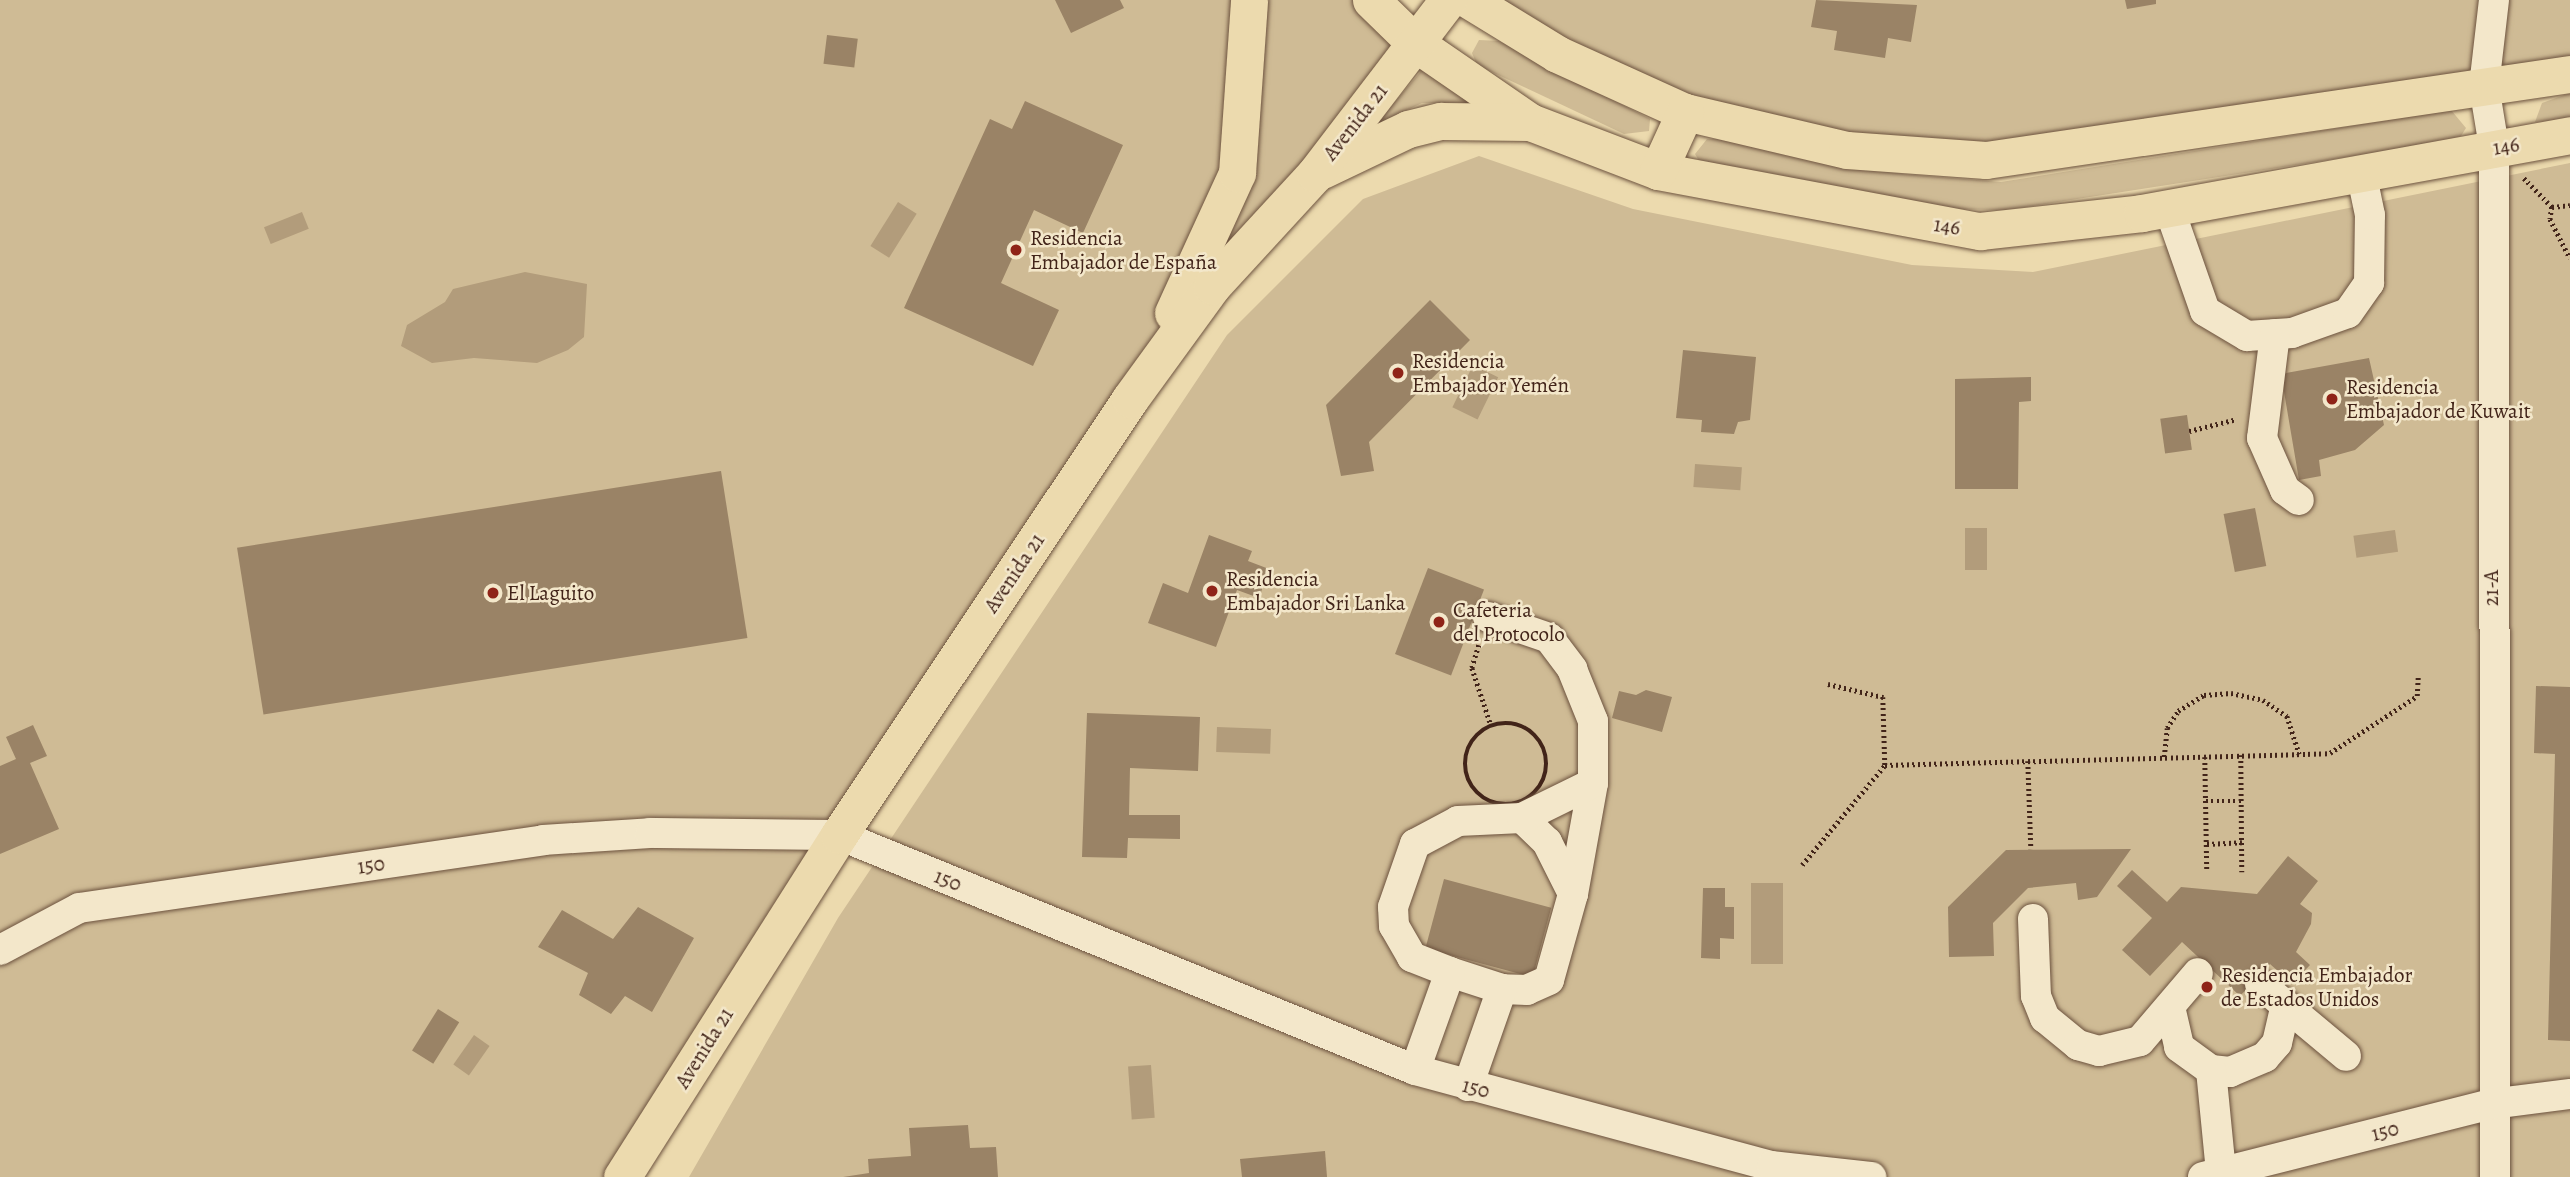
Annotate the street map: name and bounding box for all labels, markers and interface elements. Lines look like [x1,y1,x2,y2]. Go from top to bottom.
street label: Avenida 21 [1317,79,1393,165]
street label: 146 [2491,131,2521,161]
street label: 146 [1932,211,1962,241]
place label: Residencia Embajador de España [1030,225,1217,275]
marker: Residencia Embajador de España [1008,242,1024,258]
place label: Residencia Embajador Yemén [1412,348,1569,398]
marker: Residencia Embajador Yemén [1390,365,1406,381]
place label: Residencia Embajador de Kuwait [2346,374,2531,424]
marker: Residencia Embajador de Kuwait [2324,391,2340,407]
street label: Avenida 21 [978,529,1050,617]
place label: Residencia Embajador Sri Lanka [1226,566,1405,616]
street label: 21-A [2478,570,2504,606]
place label: El Laguito [507,580,594,606]
marker: Residencia Embajador Sri Lanka [1204,583,1220,599]
marker: El Laguito [485,585,501,601]
place label: Cafeteria del Protocolo [1453,597,1565,647]
marker: Cafeteria del Protocolo [1431,614,1447,630]
street label: 150 [356,851,386,879]
street label: 150 [931,863,965,897]
place label: Residencia Embajador de Estados Unidos [2221,962,2412,1012]
marker: Residencia Embajador de Estados Unidos [2199,979,2215,995]
street label: Avenida 21 [669,1003,739,1093]
street label: 150 [1460,1072,1492,1104]
street label: 150 [2369,1115,2401,1147]

